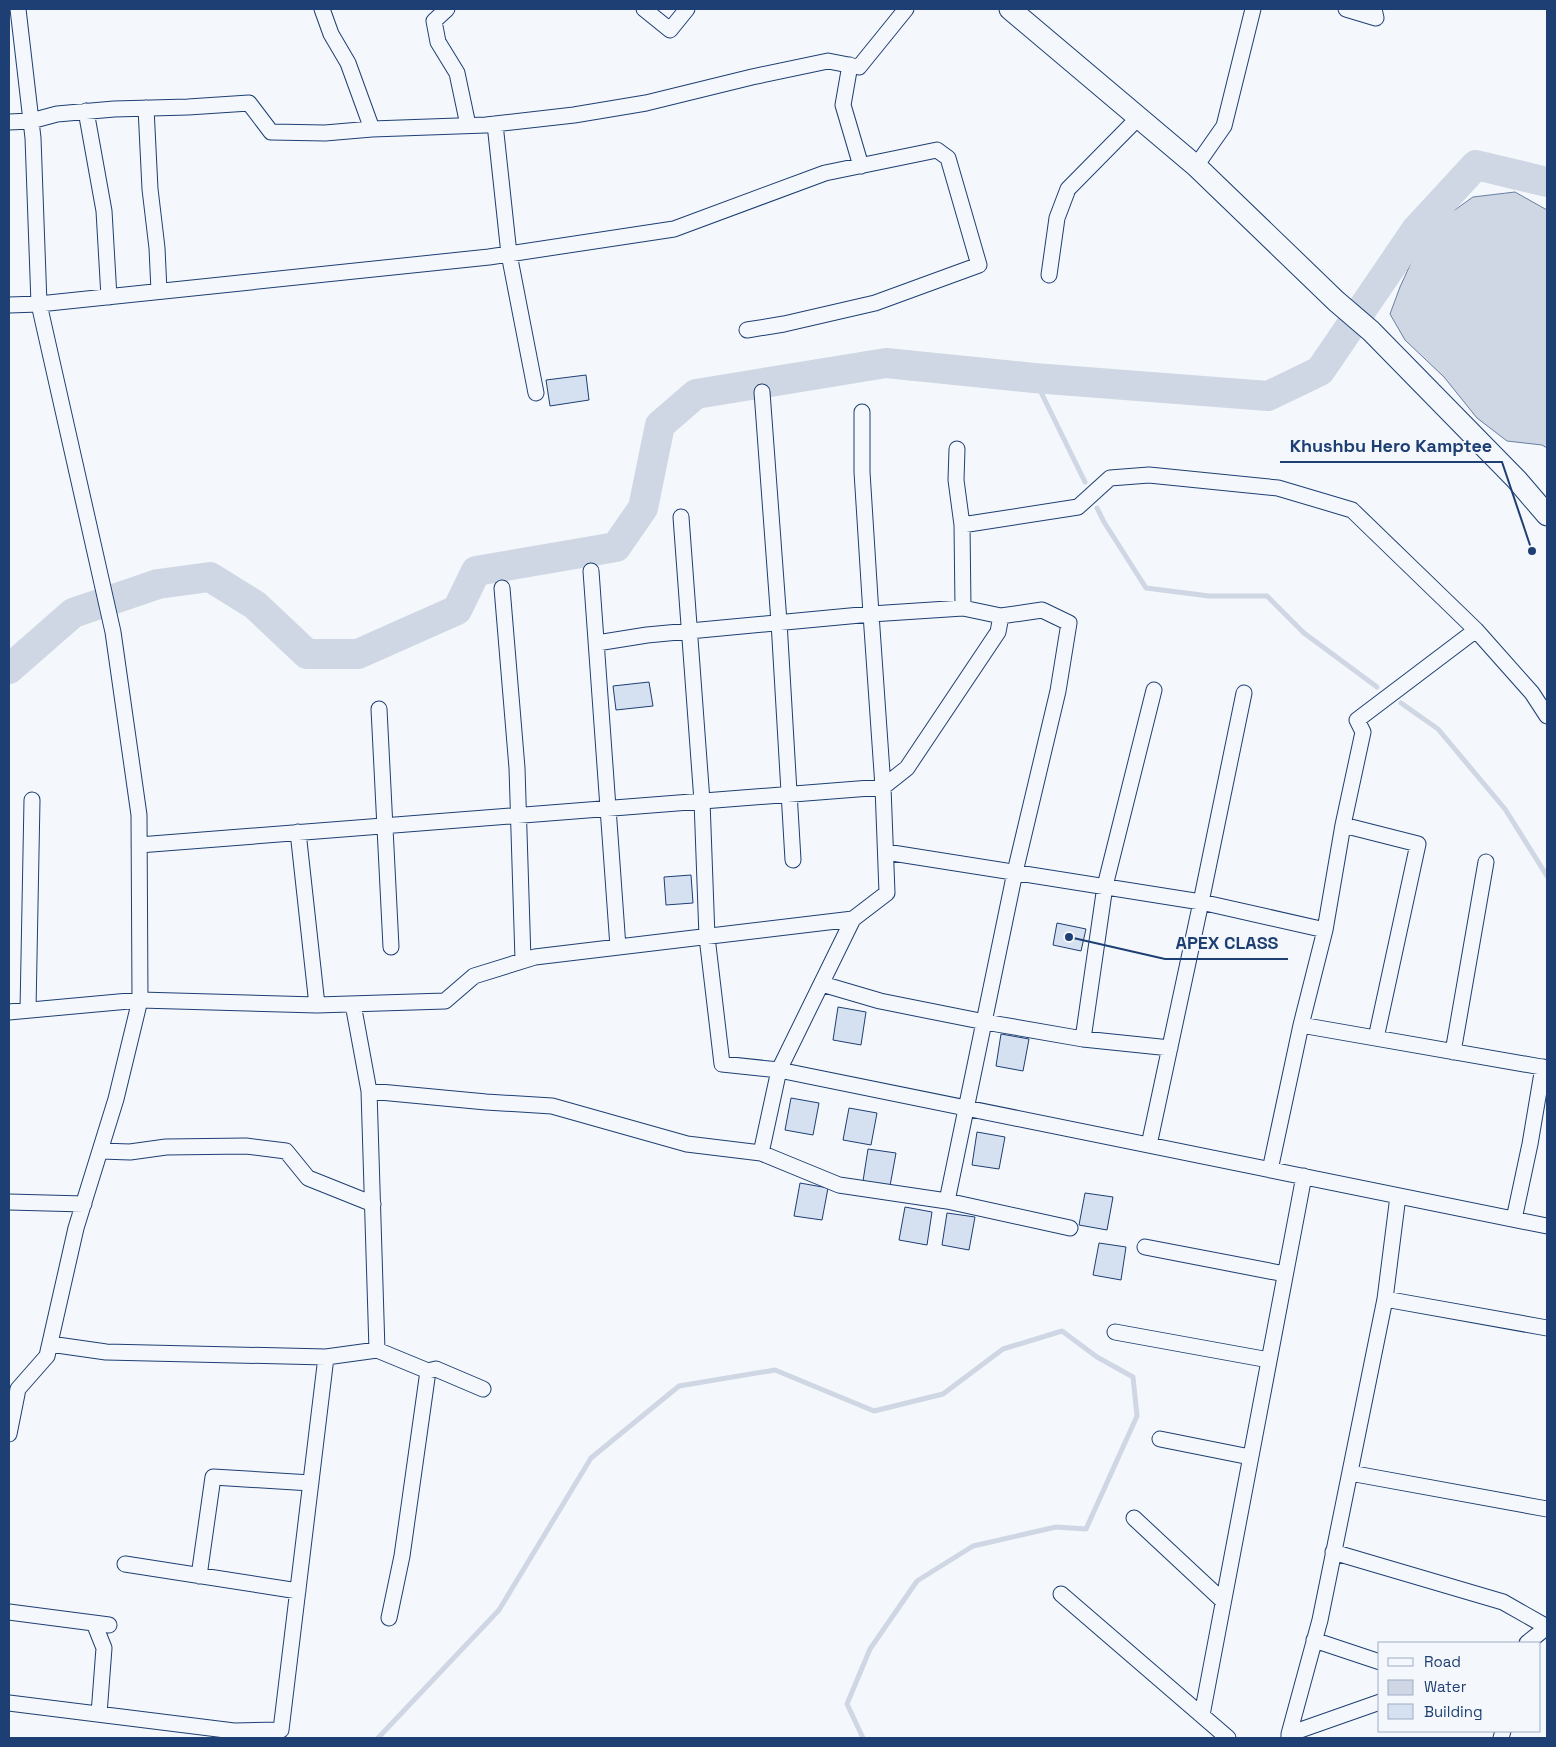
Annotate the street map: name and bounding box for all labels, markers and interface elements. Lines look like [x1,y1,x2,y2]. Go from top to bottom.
callout: Khushbu Hero Kamptee [1280,429,1502,462]
text: Khushbu Hero Kamptee [1290,434,1492,457]
callout: APEX CLASS [1165,926,1288,959]
text: APEX CLASS [1176,931,1279,954]
legend [1378,1642,1541,1732]
text: Road [1424,1652,1461,1671]
text: Water [1424,1677,1467,1696]
text: Building [1424,1702,1483,1721]

